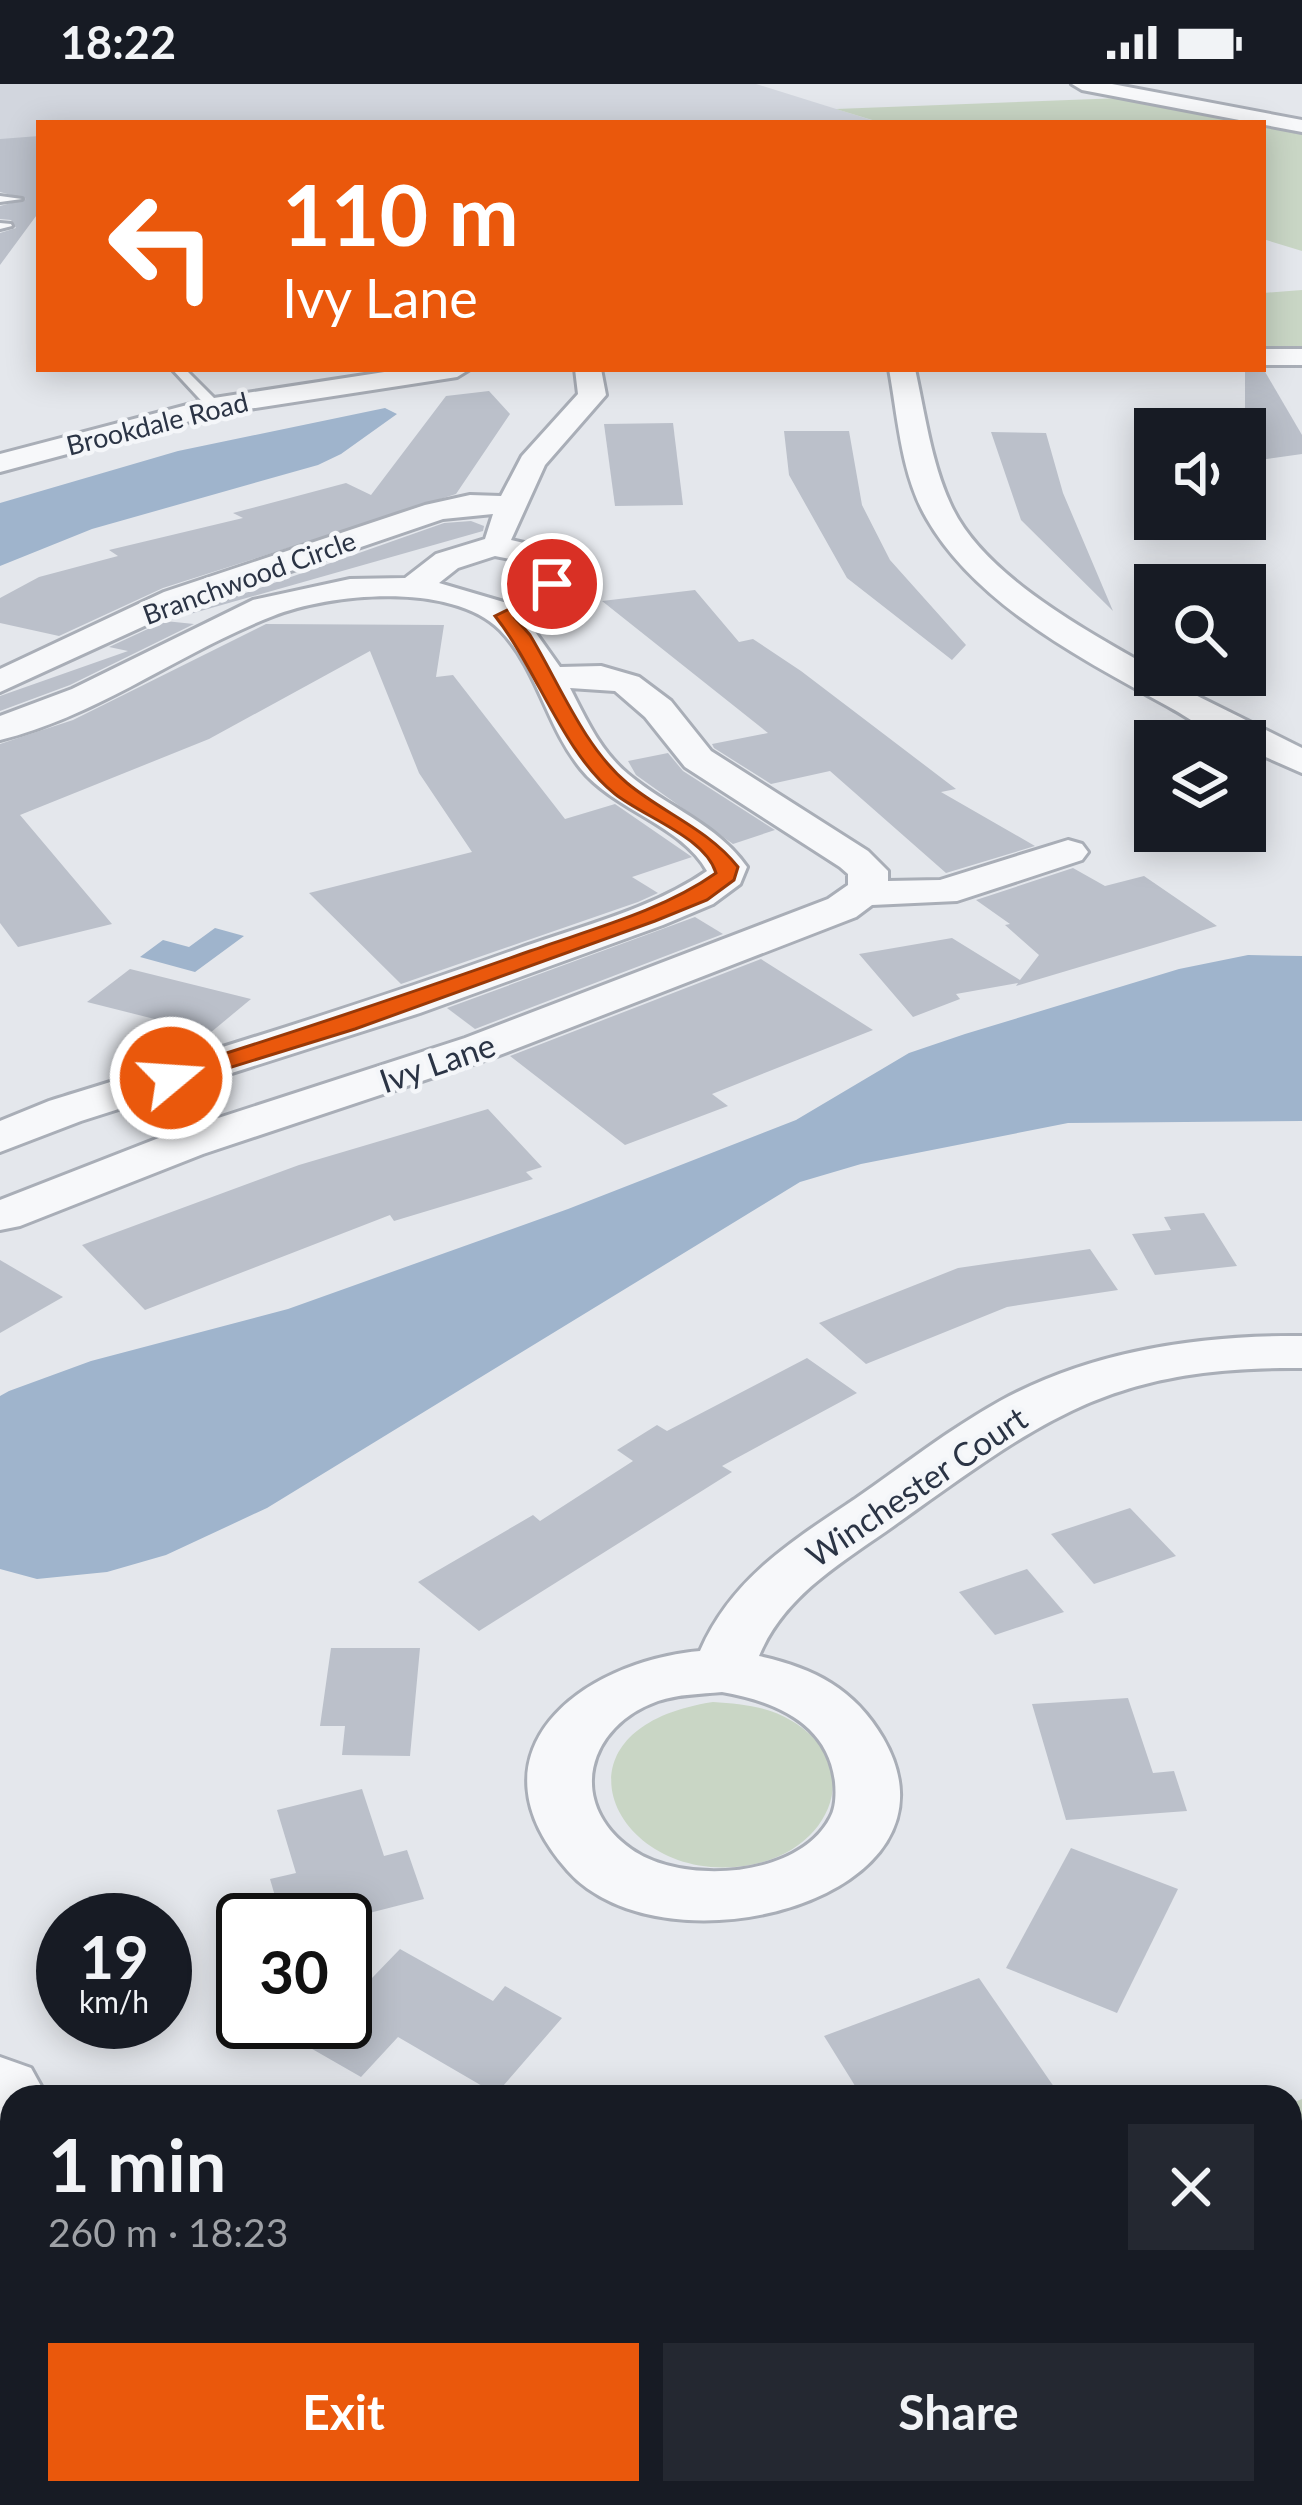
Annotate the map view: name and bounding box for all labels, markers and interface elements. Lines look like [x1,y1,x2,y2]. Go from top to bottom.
text: 18:22 [60,15,176,69]
text: 110 m [282,163,519,264]
icon: left [84,168,240,324]
text: Ivy Lane [282,265,478,330]
street label: Brookdale Road [63,384,251,462]
map controls [1134,408,1266,852]
button: sound [1134,408,1266,540]
street label: Branchwood Circle [138,523,360,631]
pin [501,533,603,635]
icon: arrive [519,551,585,617]
button: search [1134,564,1266,696]
button: layers [1134,720,1266,852]
position arrow [108,1015,234,1141]
street label: Ivy Lane [374,1024,500,1100]
street label: Winchester Court [798,1397,1034,1575]
speed limit sign: 30 [216,1893,372,2049]
text: 19 [79,1920,149,1992]
text: km/h [79,1983,149,2019]
text: 1 min [48,2121,226,2207]
button: close [1128,2124,1254,2250]
text: 260 m · 18:23 [48,2209,288,2255]
button: Exit [48,2343,639,2481]
button: Share [663,2343,1254,2481]

